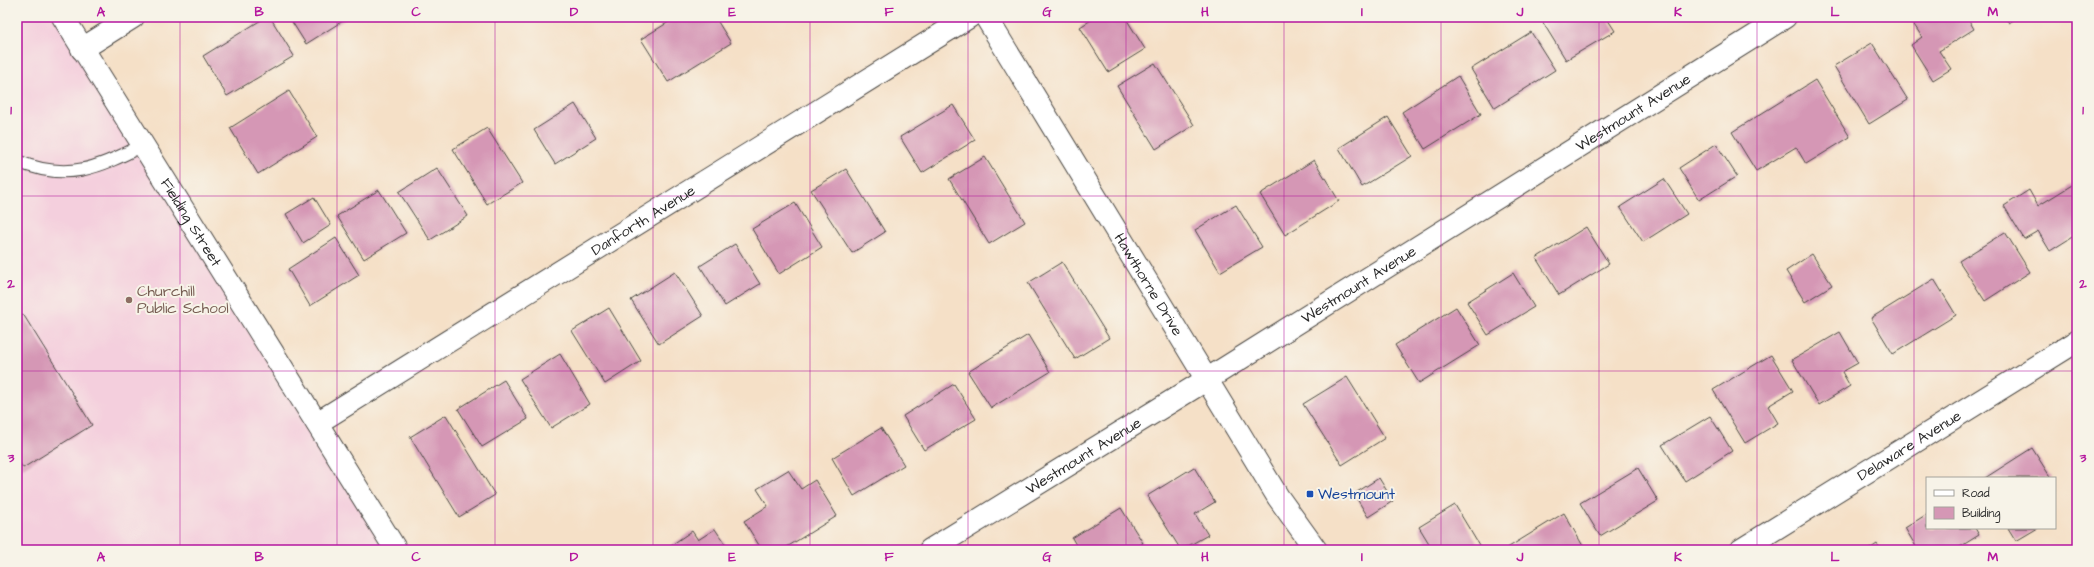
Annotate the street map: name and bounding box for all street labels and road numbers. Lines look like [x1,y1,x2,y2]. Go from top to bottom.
street label: Westmount Avenue [1572,68,1694,156]
street label: Fielding Street [156,174,227,271]
street label: Danforth Avenue [587,180,699,260]
street label: Hawthorne Drive [1109,229,1188,340]
street label: Westmount Avenue [1297,240,1420,328]
street label: Delaware Avenue [1853,405,1965,486]
street label: Westmount Avenue [1022,412,1145,499]

